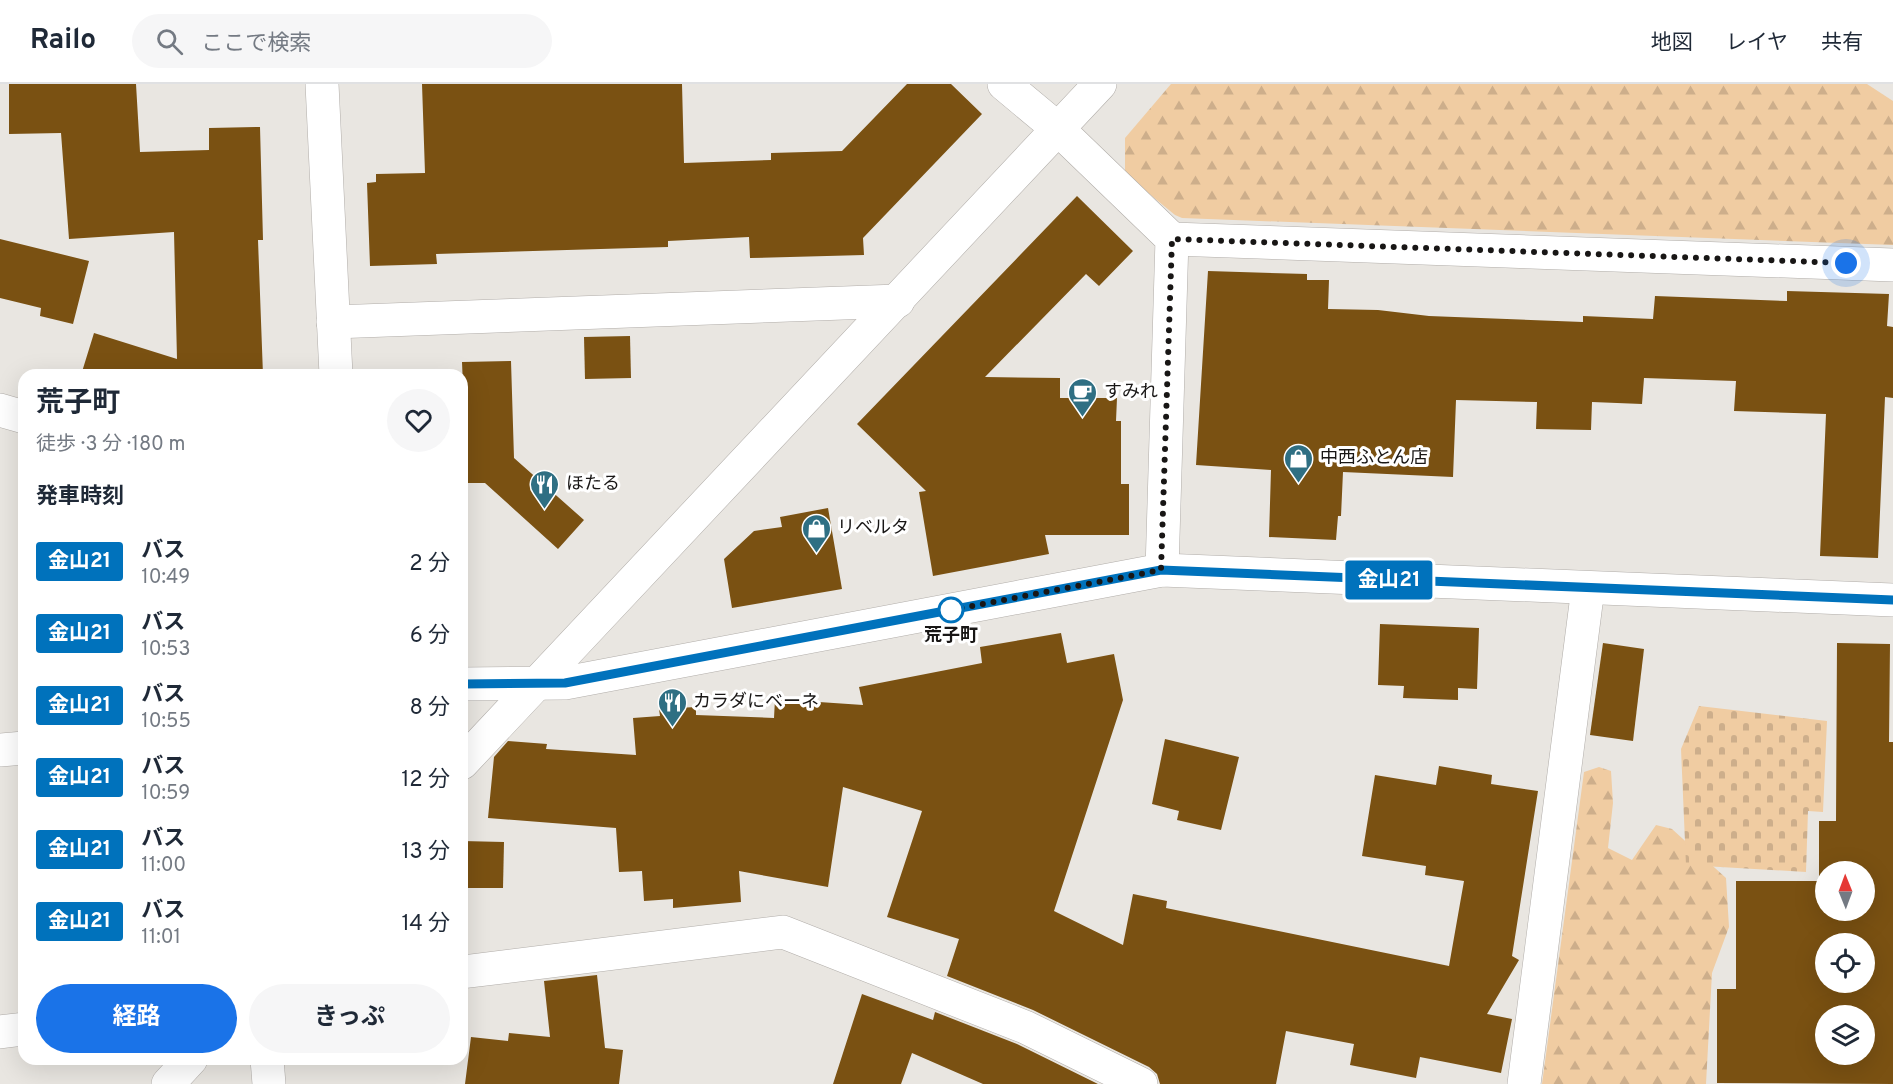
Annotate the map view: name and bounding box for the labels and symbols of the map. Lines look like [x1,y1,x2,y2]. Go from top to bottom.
your location [1831,248,1861,278]
cafe icon: すみれ [1067,376,1099,418]
place label: すみれ [1104,381,1158,404]
shop icon: 中西ふとん店 [1283,442,1315,484]
place label: 中西ふとん店 [1320,447,1428,470]
restaurant icon: ほたる [529,468,561,510]
place label: ほたる [566,473,620,496]
shop icon: リベルタ [800,512,832,554]
place label: リベルタ [837,517,909,540]
line badge: 金山21 [1347,560,1431,600]
marker: 荒子町 [938,597,964,623]
place label: 荒子町 [924,625,978,648]
restaurant icon: カラダにベーネ [656,686,688,728]
place label: カラダにベーネ [693,691,819,714]
north arrow [1815,861,1875,921]

